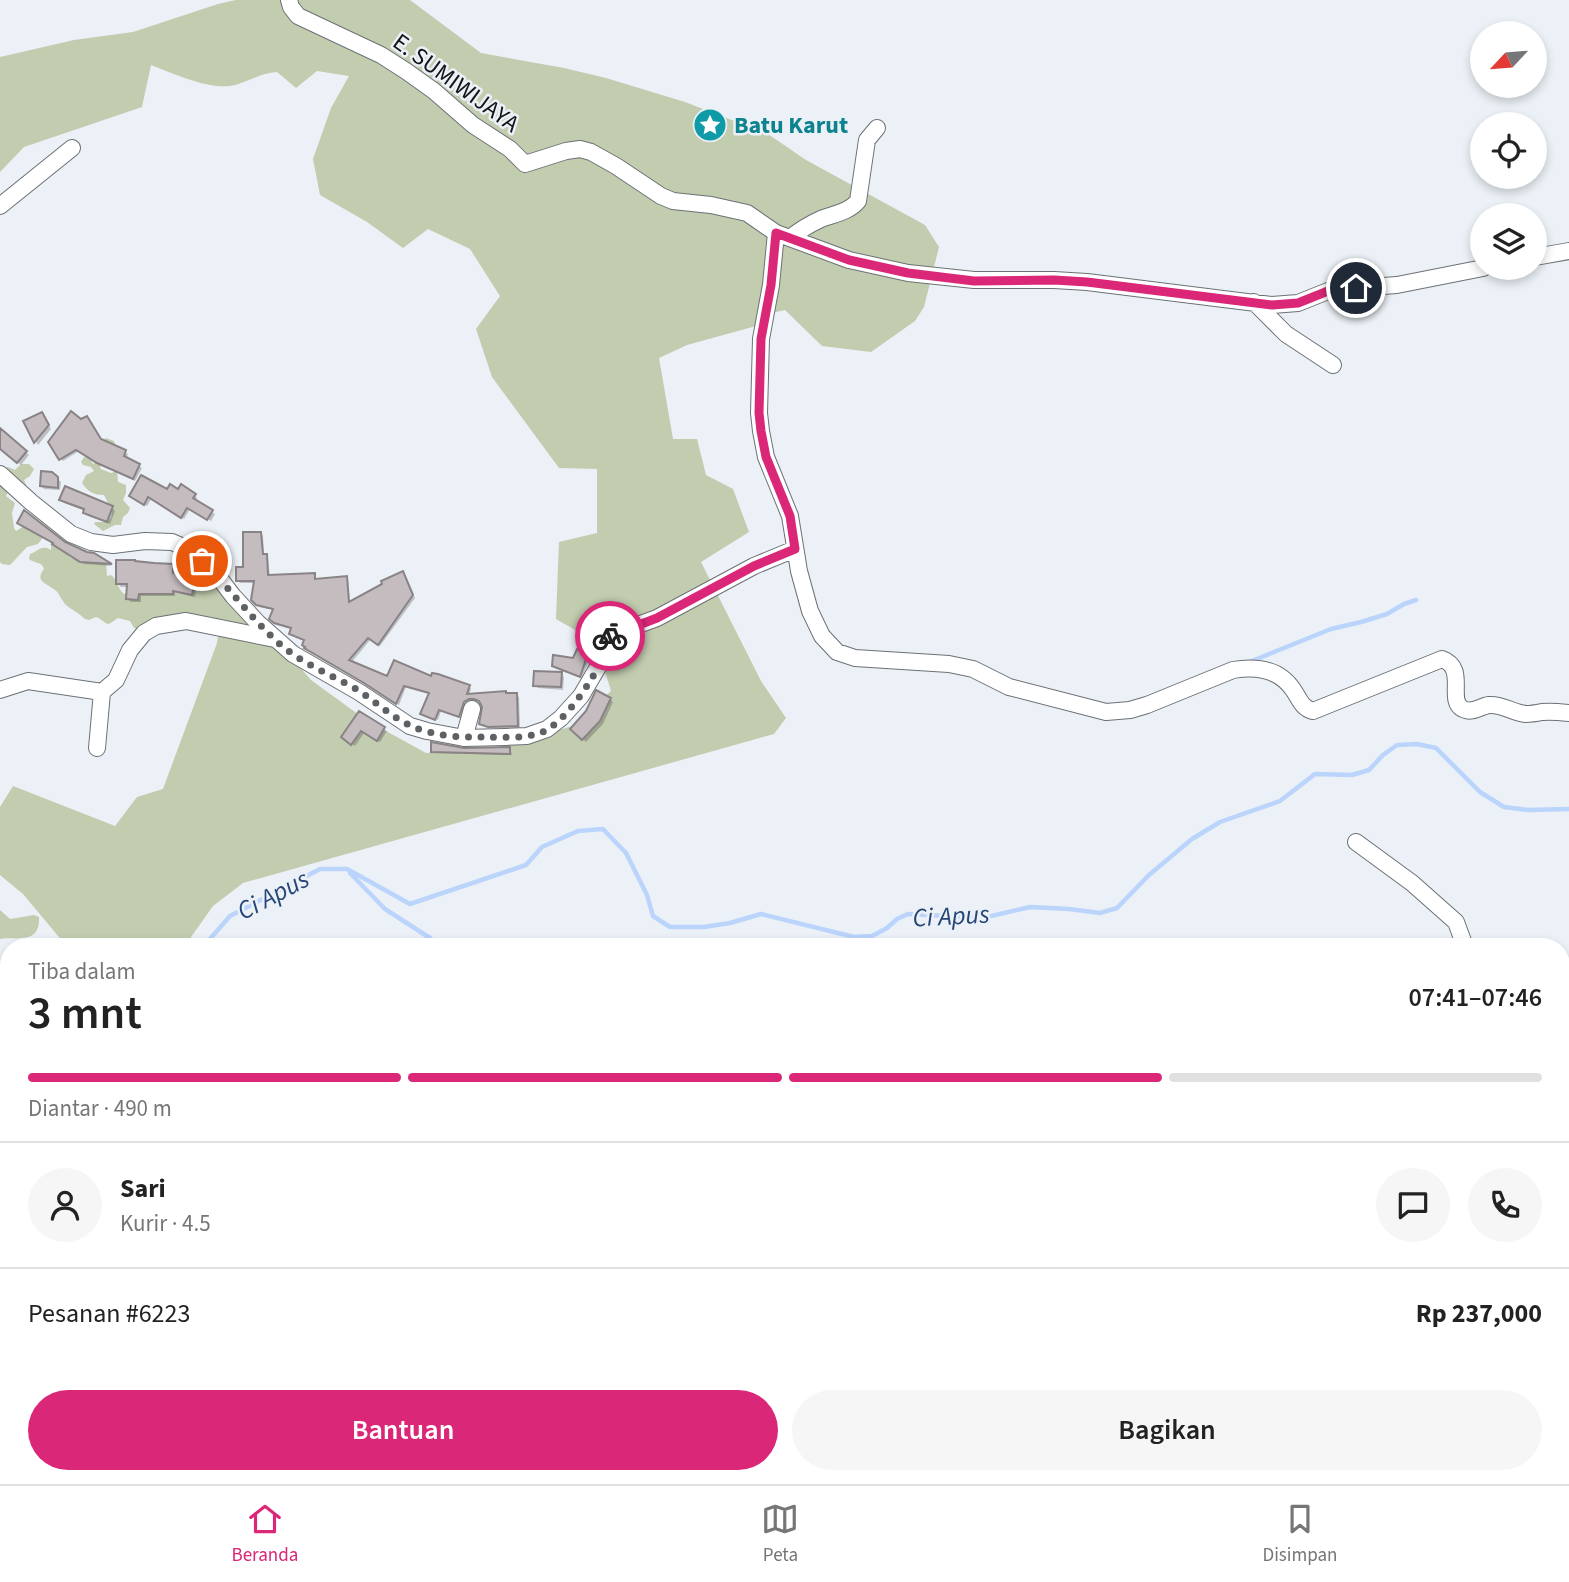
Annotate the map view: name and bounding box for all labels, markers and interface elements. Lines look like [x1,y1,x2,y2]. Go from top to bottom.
north arrow [1470,21,1547,98]
map controls [1470,21,1547,280]
street label: E. SUMIWIJAYA [385,25,527,141]
place icon: Batu Karut [691,106,729,144]
place label: Batu Karut [734,108,848,143]
button: locate [1470,112,1547,189]
button: layers [1470,203,1547,280]
pin [1326,258,1386,318]
icon: home [1337,269,1375,307]
pin [172,531,232,591]
icon: bag [183,542,221,580]
courier [575,601,645,671]
icon: bike [591,617,629,655]
water label: Ci Apus [230,861,316,929]
water label: Ci Apus [912,896,990,936]
text: Tiba dalam [28,955,135,988]
text: 07:41–07:46 [1409,979,1542,1016]
text: 3 mnt [28,981,142,1046]
text: Diantar · 490 m [28,1092,172,1125]
button: person [28,1168,102,1242]
button: chat [1376,1168,1450,1242]
button: phone [1468,1168,1542,1242]
text: Sari [120,1170,166,1207]
text: Kurir · 4.5 [120,1207,211,1240]
text: Pesanan #6223 [28,1295,190,1332]
text: Rp 237,000 [1416,1295,1542,1332]
button: Bantuan [28,1390,778,1470]
button: Bagikan [792,1390,1542,1470]
tab: Beranda [232,1500,298,1569]
tab: Peta [761,1500,799,1569]
tab: Disimpan [1262,1500,1337,1569]

